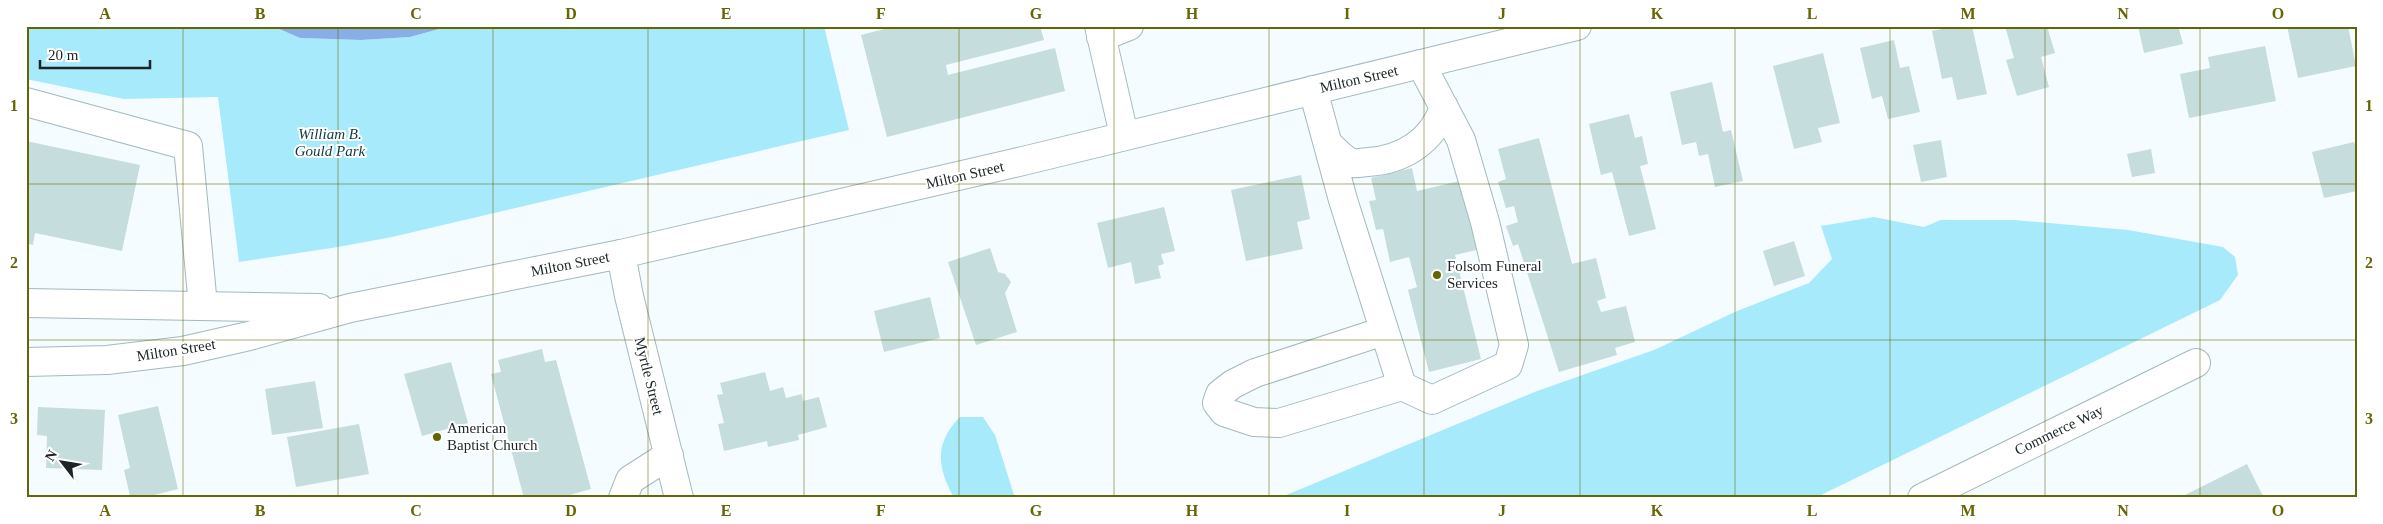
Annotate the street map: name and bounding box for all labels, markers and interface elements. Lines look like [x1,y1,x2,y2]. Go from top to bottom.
text: A [99,5,111,22]
text: B [255,5,266,22]
text: C [410,5,422,22]
text: D [565,5,577,22]
text: E [721,5,731,22]
text: F [876,5,886,22]
text: G [1030,5,1043,22]
text: H [1186,5,1199,22]
text: I [1344,5,1350,22]
text: J [1498,5,1506,22]
text: K [1651,5,1664,22]
text: L [1807,5,1817,22]
text: M [1960,5,1976,22]
text: N [2117,5,2129,22]
text: O [2272,5,2284,22]
scale bar [40,38,150,70]
text: 20 m [48,47,79,63]
street label: Milton Street [1318,62,1400,96]
text: 1 [10,97,18,114]
text: 1 [2365,97,2373,114]
park label: William B. Gould Park [295,126,366,159]
street label: Milton Street [924,158,1006,192]
street label: Milton Street [529,248,611,279]
text: 2 [10,254,18,271]
text: 2 [2365,254,2373,271]
place label: Folsom Funeral Services [1447,258,1542,291]
marker: Folsom Funeral Services [1431,269,1443,281]
street label: Myrtle Street [632,335,667,417]
street label: Milton Street [135,336,217,364]
street label: Commerce Way [2012,401,2106,458]
text: 3 [10,410,18,427]
text: 3 [2365,410,2373,427]
place label: American Baptist Church [447,420,538,453]
marker: American Baptist Church [431,431,443,443]
north arrow [38,436,88,486]
text: N [42,447,60,464]
text: A [99,502,111,519]
text: B [255,502,266,519]
text: C [410,502,422,519]
text: D [565,502,577,519]
text: E [721,502,731,519]
text: F [876,502,886,519]
text: G [1030,502,1043,519]
text: H [1186,502,1199,519]
text: I [1344,502,1350,519]
text: J [1498,502,1506,519]
text: K [1651,502,1664,519]
text: L [1807,502,1817,519]
text: M [1960,502,1976,519]
text: N [2117,502,2129,519]
text: O [2272,502,2284,519]

